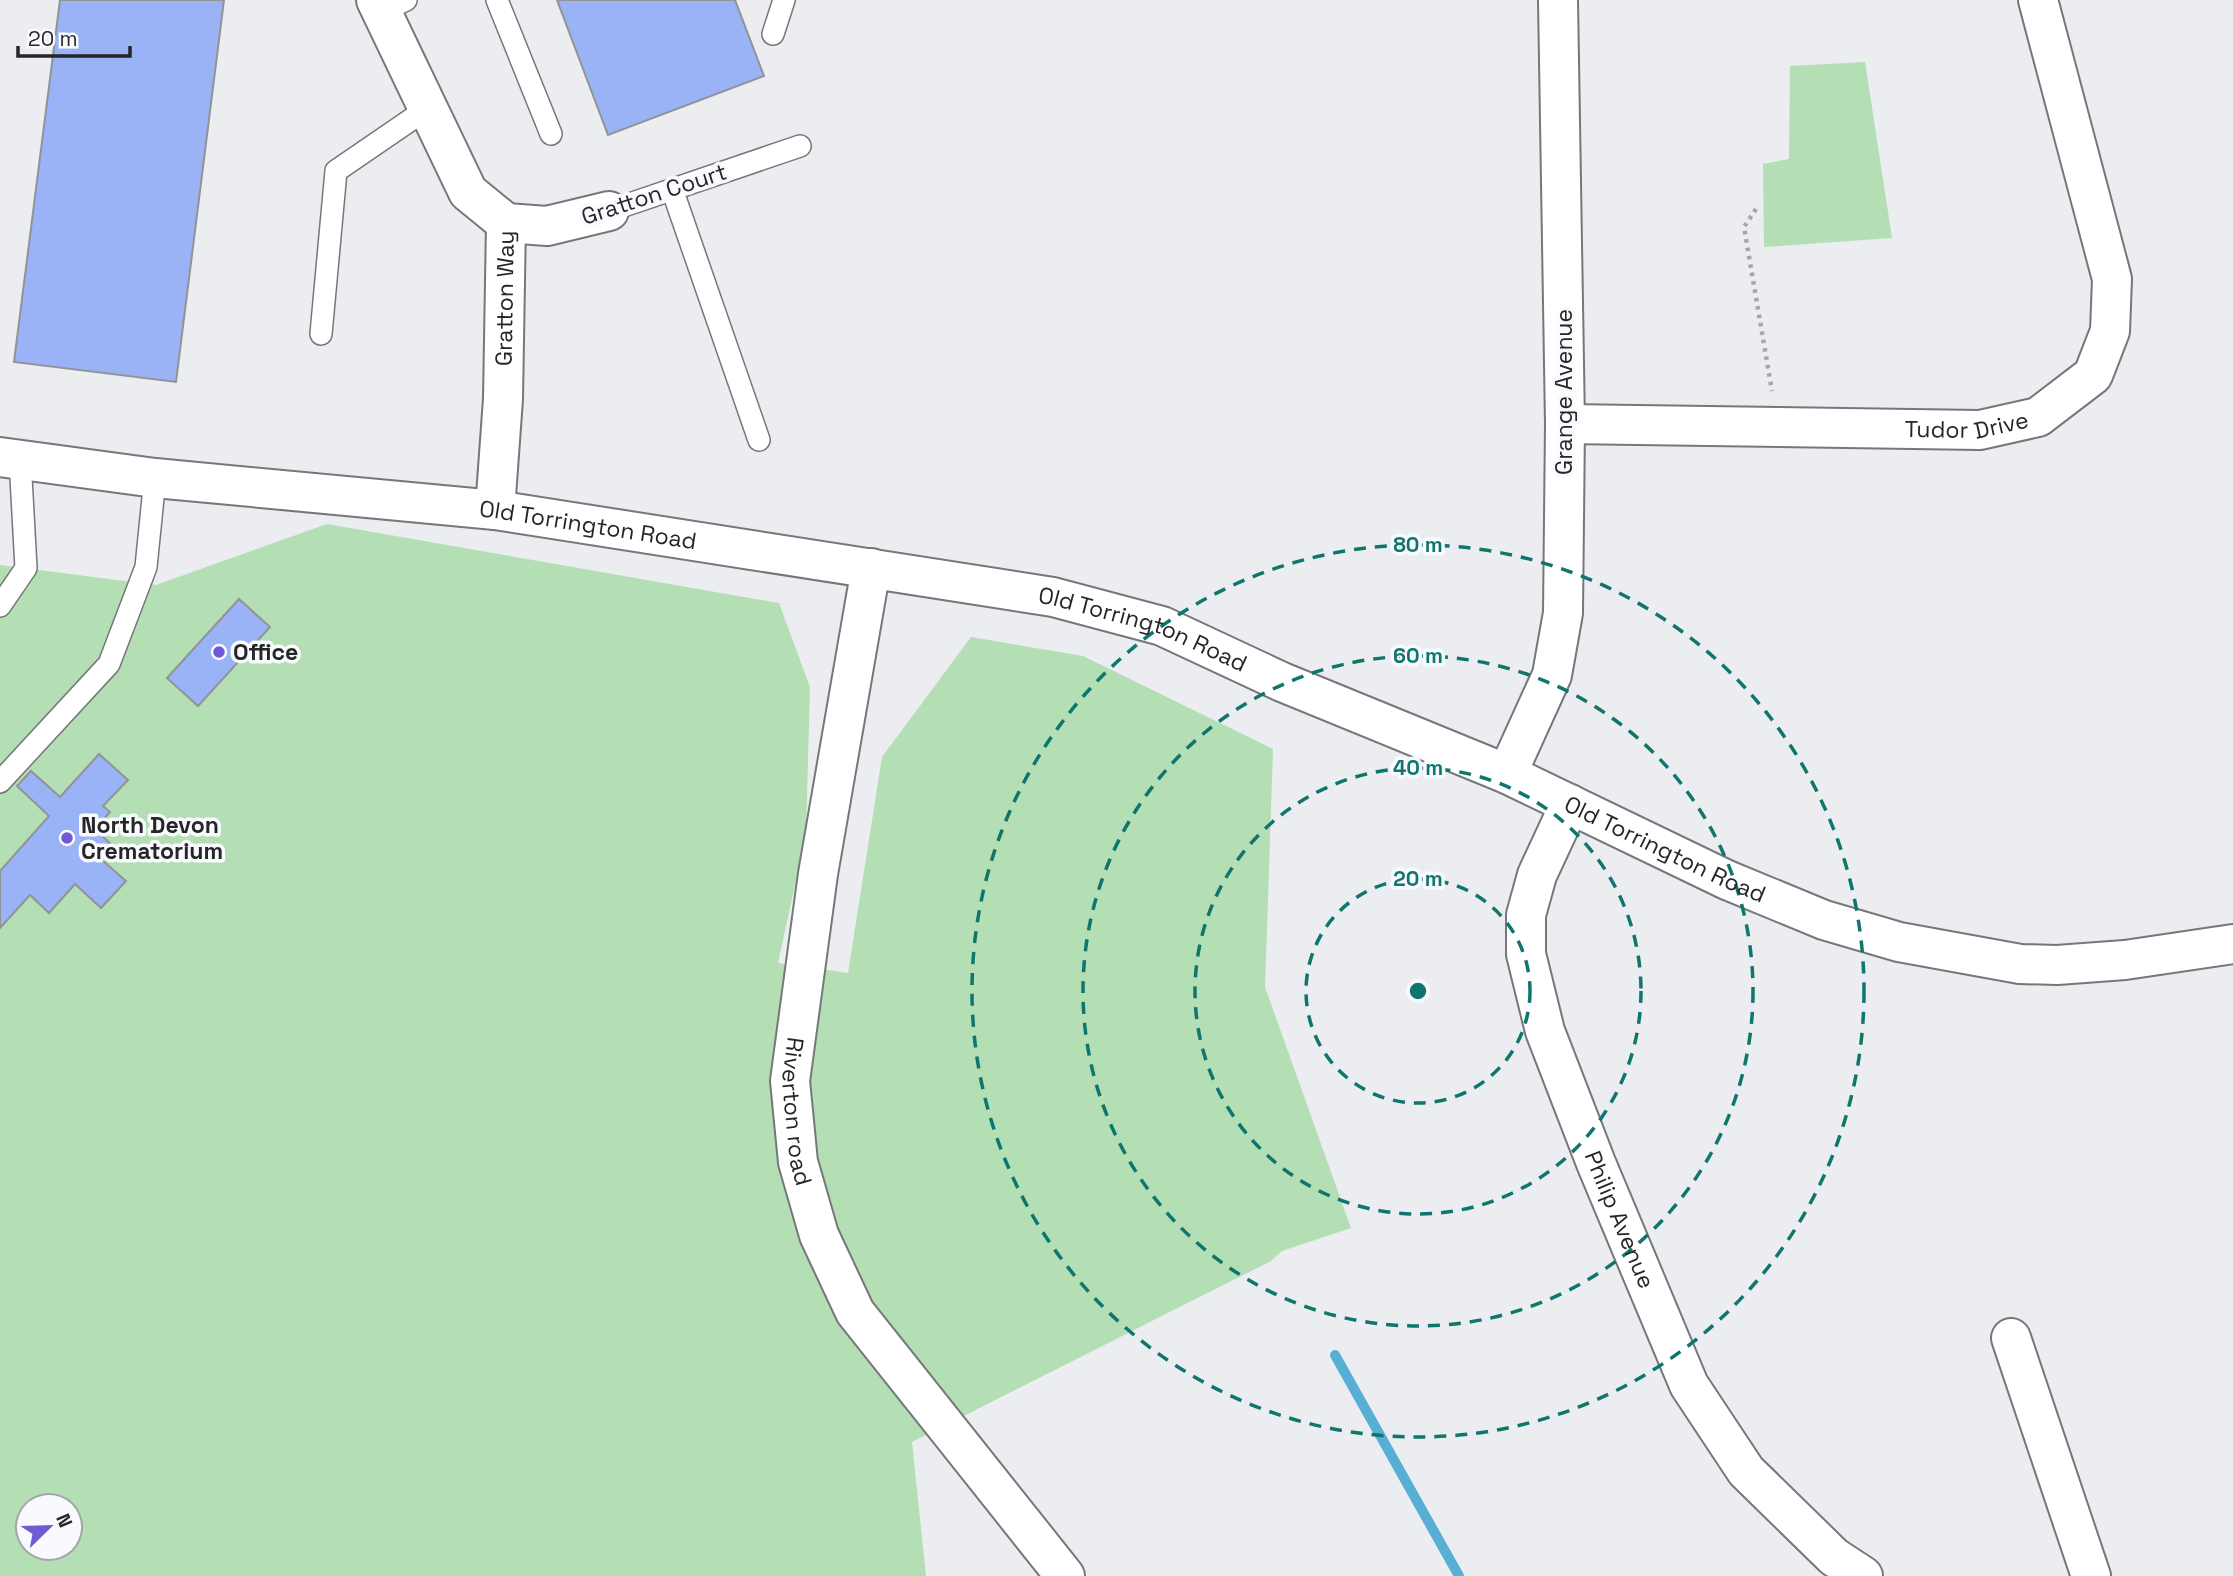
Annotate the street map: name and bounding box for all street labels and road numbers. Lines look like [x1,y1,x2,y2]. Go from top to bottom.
street label: Gratton Court [577,156,731,232]
street label: Gratton Way [489,230,521,366]
street label: Grange Avenue [1549,309,1579,475]
street label: Tudor Drive [1904,405,2031,446]
street label: Old Torrington Road [478,494,699,556]
street label: Old Torrington Road [1037,580,1252,679]
street label: Old Torrington Road [1559,789,1770,909]
street label: Riverton road [775,1035,819,1189]
street label: Philip Avenue [1578,1147,1662,1293]

